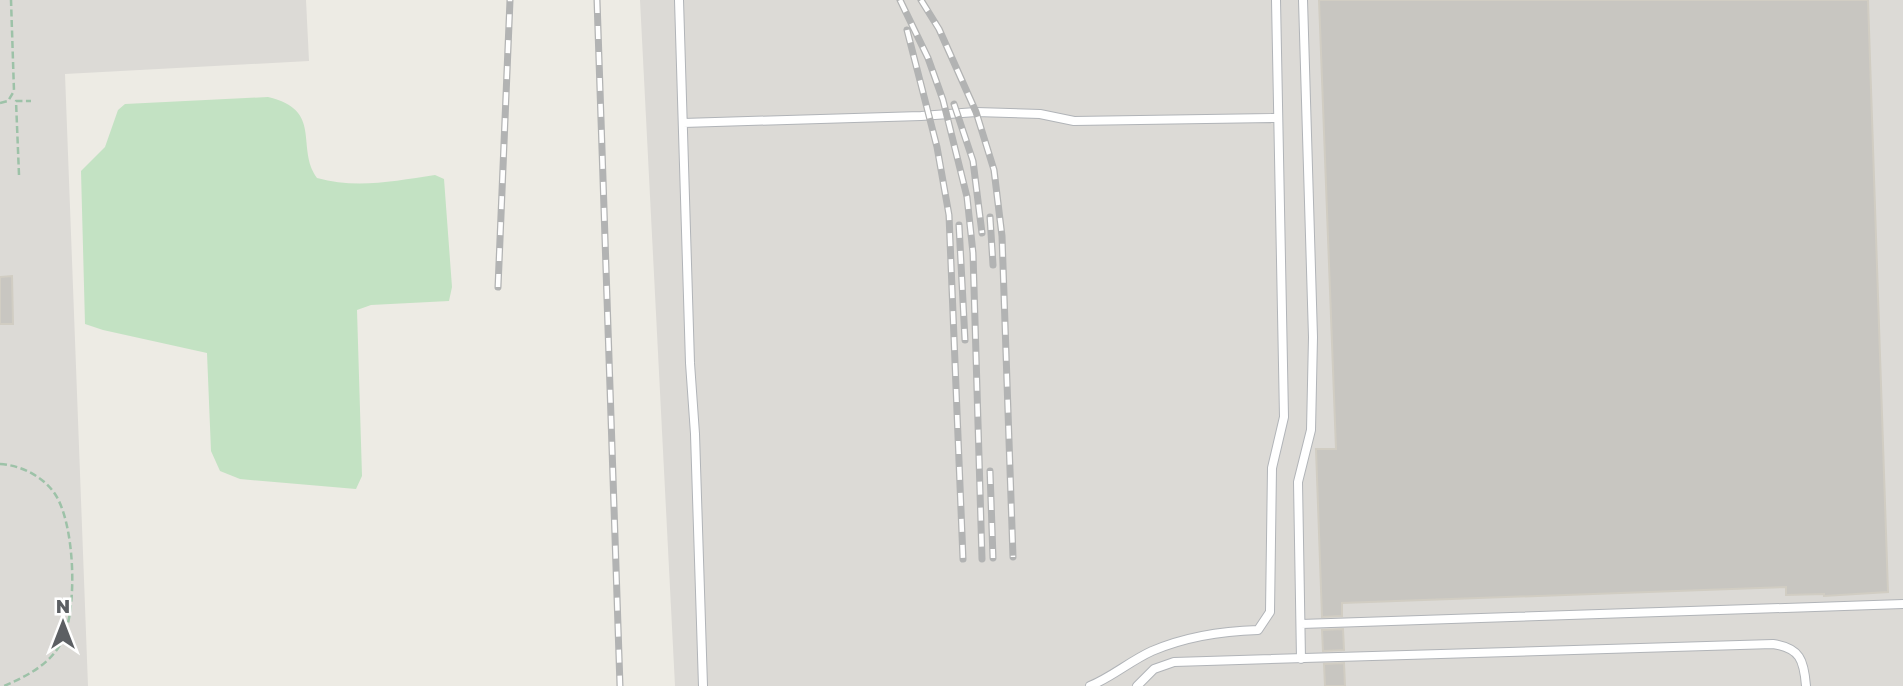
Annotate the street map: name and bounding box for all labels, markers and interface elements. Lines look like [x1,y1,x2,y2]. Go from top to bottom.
north arrow [28,588,98,658]
text: N [56,594,70,617]

